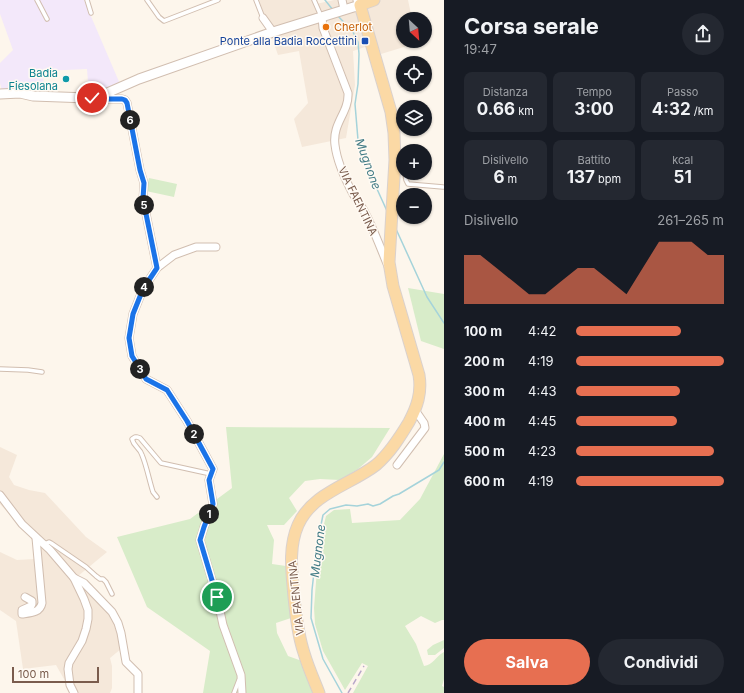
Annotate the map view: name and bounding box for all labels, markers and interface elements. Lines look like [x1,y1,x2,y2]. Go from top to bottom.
north arrow [396,12,432,48]
map controls [396,12,432,224]
text: Corsa serale [464,13,599,39]
button: share [682,13,724,55]
place label: Cherlot [334,20,373,34]
marker: Cherlot [321,22,331,32]
place label: Ponte alla Badia Roccettini [220,34,357,48]
marker: Ponte alla Badia Roccettini [360,36,370,46]
text: 19:47 [464,41,497,57]
button: locate [396,56,432,92]
place label: Badia Fiesolana [9,66,58,93]
marker: Badia Fiesolana [61,74,71,84]
pin [75,81,109,115]
text: Distanza [483,85,528,99]
text: Tempo [576,85,612,99]
text: Passo [667,85,698,99]
icon: check [81,87,103,109]
text: 0.66 [477,99,515,119]
text: 3:00 [574,99,614,119]
text: 4:32 [652,99,691,119]
button: layers [396,100,432,136]
text: km [515,104,534,118]
text: /km [691,104,713,118]
pin: 6 [120,110,140,130]
text: 6 [126,113,134,127]
water label: Mugnone [352,136,385,192]
button: + [396,144,432,180]
text: Dislivello [482,153,528,167]
text: Battito [577,153,611,167]
text: kcal [672,153,693,167]
street label: VIA FAENTINA [335,164,381,238]
text: 6 [493,167,504,187]
text: 137 [567,167,595,187]
text: 51 [674,167,692,187]
text: m [504,172,517,186]
text: bpm [595,172,621,186]
button: − [396,188,432,224]
pin: 5 [134,195,154,215]
text: 5 [140,198,148,212]
text: Dislivello [464,212,518,228]
text: 261–265 m [657,212,724,228]
pin: 4 [134,277,154,297]
text: 4 [140,280,148,294]
text: 100 m [464,323,502,339]
text: 4:42 [528,323,556,339]
text: 200 m [464,353,505,369]
text: 4:19 [528,353,554,369]
pin: 3 [130,359,150,379]
text: 3 [136,362,144,376]
text: 300 m [464,383,505,399]
text: 4:43 [528,383,557,399]
text: 400 m [464,413,505,429]
text: 4:45 [528,413,556,429]
pin: 2 [184,424,204,444]
text: 2 [191,427,197,441]
text: 500 m [464,443,505,459]
text: 4:23 [528,443,556,459]
text: 600 m [464,473,505,489]
text: 4:19 [528,473,554,489]
pin: 1 [199,504,219,524]
text: 1 [207,507,211,521]
water label: Mugnone [307,523,328,578]
street label: VIA FAENTINA [285,560,307,636]
pin [200,580,234,614]
icon: arrive [206,586,228,608]
button: Salva [464,639,590,685]
button: Condividi [598,639,724,685]
scale bar [12,665,99,684]
text: 100 m [18,667,49,681]

